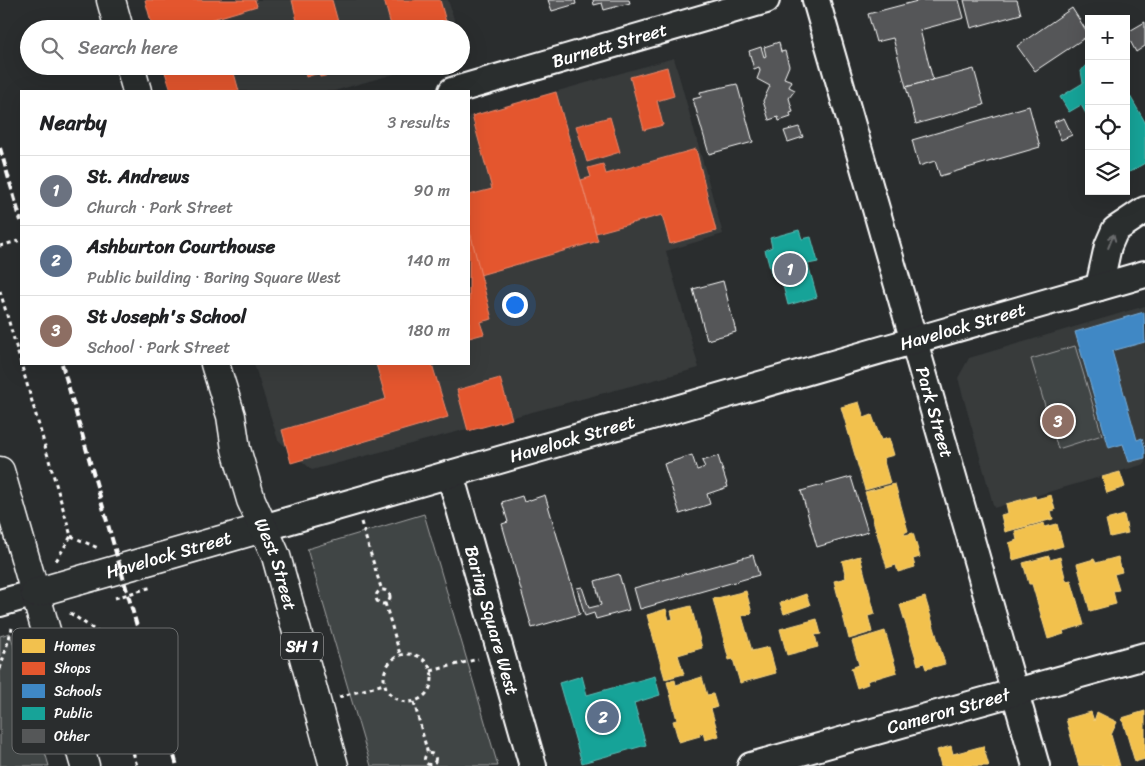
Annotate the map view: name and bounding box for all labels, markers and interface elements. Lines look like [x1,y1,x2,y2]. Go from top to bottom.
street label: Burnett Street [548,13,671,77]
map controls [1085,15,1130,195]
button: + [1085,15,1130,60]
search box [20,20,470,75]
text: Search here [78,31,178,64]
icon: search [38,34,66,62]
button: − [1085,60,1130,105]
text: Nearby [40,104,106,142]
button: locate [1085,105,1130,150]
text: 3 results [387,108,450,137]
button: layers [1085,150,1130,195]
text: St. Andrews [87,160,189,193]
text: 1 [53,176,59,205]
text: 90 m [414,176,450,205]
text: Church · Park Street [87,193,233,222]
text: Ashburton Courthouse [87,230,275,263]
one-way arrow [1107,234,1116,249]
text: 2 [51,246,61,275]
text: 140 m [407,246,450,275]
pin: 1 [774,250,806,288]
text: Public building · Baring Square West [87,263,341,292]
your location [502,292,528,318]
street label: Havelock Street [896,293,1029,360]
text: St Joseph's School [87,300,246,333]
text: 3 [52,316,60,345]
text: 180 m [407,316,450,345]
text: School · Park Street [87,333,230,362]
street label: Park Street [906,363,963,462]
pin: 3 [1042,402,1074,440]
street label: Havelock Street [506,406,639,472]
street label: West Street [245,513,306,614]
street label: Havelock Street [102,522,236,588]
street label: Baring Square West [455,542,528,699]
legend [12,628,178,754]
road number: SH 1 [281,632,323,659]
text: Homes [54,634,96,659]
text: Shops [54,656,91,681]
street label: Cameron Street [883,678,1014,743]
text: Schools [54,679,102,704]
pin: 2 [587,698,619,736]
text: Public [54,701,93,726]
text: Other [54,724,91,749]

